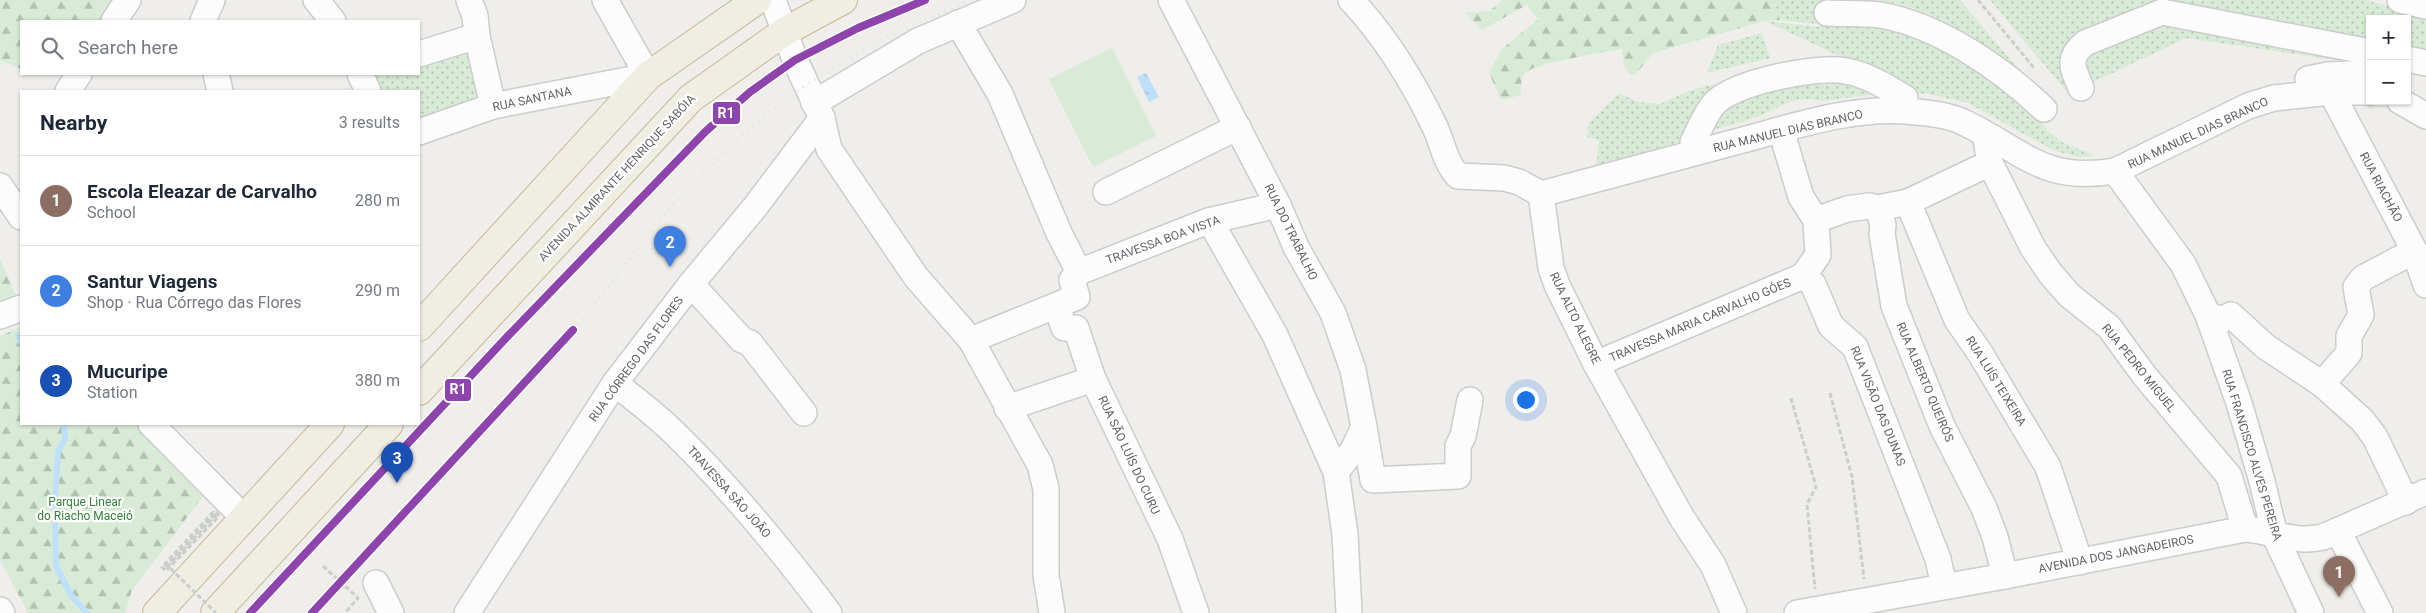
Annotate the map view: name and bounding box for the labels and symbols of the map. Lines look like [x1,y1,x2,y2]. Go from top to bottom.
street label: RUA SANTANA [491,84,573,114]
street label: AVENIDA ALMIRANTE HENRIQUE SABÓIA [535,91,698,264]
street label: RUA MANUEL DIAS BRANCO [2126,94,2270,172]
line badge: R1 [712,101,741,125]
text: R1 [717,105,735,121]
street label: RUA MANUEL DIAS BRANCO [1712,107,1864,155]
street label: RUA RIACHÃO [2357,149,2407,224]
street label: RUA DO TRABALHO [1262,181,1320,283]
street label: TRAVESSA BOA VISTA [1104,213,1222,267]
pin: 2 [654,226,686,267]
street label: RUA ALTO ALEGRE [1547,270,1603,366]
street label: TRAVESSA MARIA CARVALHO GÓES [1607,274,1793,365]
street label: RUA CÓRREGO DAS FLORES [585,293,686,424]
street label: RUA ALBERTO QUEIRÓS [1893,320,1957,444]
street label: RUA PEDRO MIGUEL [2099,321,2179,415]
street label: RUA LUÍS TEIXEIRA [1963,333,2030,429]
street label: RUA VISÃO DAS DUNAS [1848,343,1910,468]
street label: RUA FRANCISCO ALVES PEREIRA [2219,368,2285,543]
line badge: R1 [444,378,472,402]
text: R1 [449,381,467,397]
your location [1513,387,1539,413]
street label: RUA SÃO LUÍS DO CURU [1095,393,1164,516]
pin: 3 [381,442,413,483]
street label: TRAVESSA SÃO JOÃO [684,442,775,541]
park label: Parque Linear do Riacho Maceió [37,495,133,523]
street label: AVENIDA DOS JANGADEIROS [2037,532,2195,576]
pin: 1 [2323,556,2355,597]

